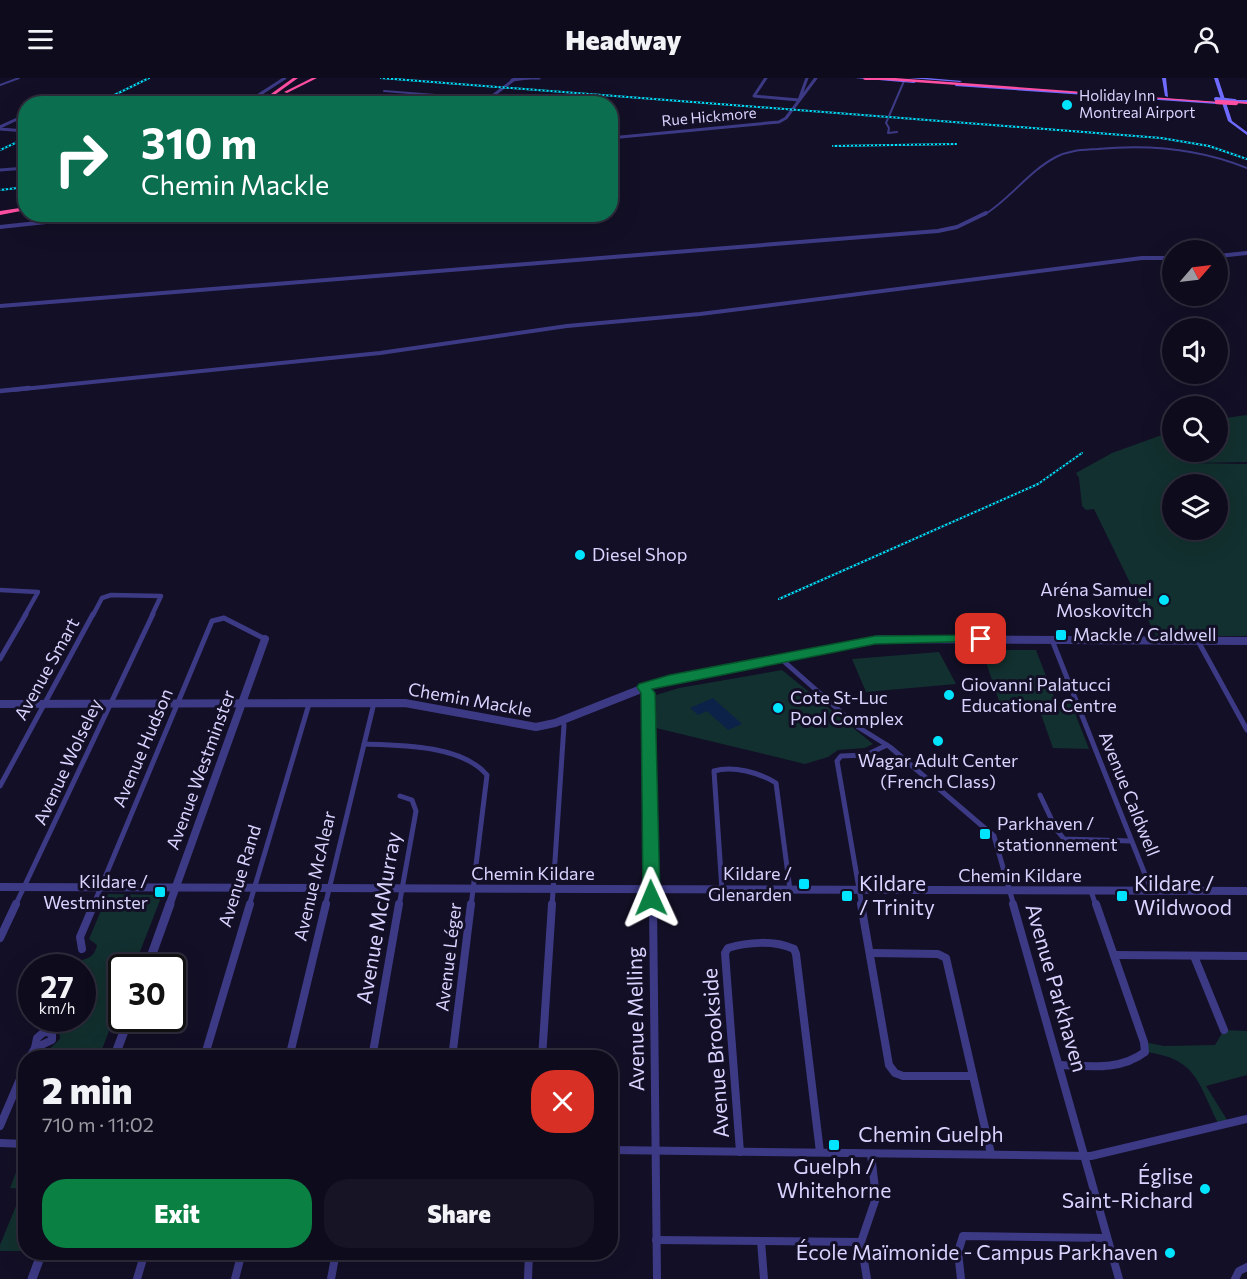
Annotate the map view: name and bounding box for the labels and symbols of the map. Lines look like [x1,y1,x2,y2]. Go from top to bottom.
place label: Holiday Inn Montreal Airport [1079,86,1195,121]
marker: Holiday Inn Montreal Airport [1060,98,1074,112]
street label: Rue Hickmore [661,103,757,129]
north arrow [1162,240,1228,306]
place label: Diesel Shop [592,543,687,565]
marker: Diesel Shop [573,548,587,562]
place label: Aréna Samuel Moskovitch [1040,578,1152,621]
marker: Aréna Samuel Moskovitch [1157,593,1171,607]
street label: Avenue Smart [9,613,83,724]
pin [955,613,1006,664]
place label: Mackle / Caldwell [1073,623,1217,645]
marker: Mackle / Caldwell [1054,628,1068,642]
place label: Giovanni Palatucci Educational Centre [961,673,1117,716]
street label: Chemin Mackle [406,677,534,721]
street label: Avenue Hudson [107,685,177,810]
place label: Cote St-Luc Pool Complex [790,686,904,729]
street label: Avenue Westminster [161,687,239,852]
marker: Giovanni Palatucci Educational Centre [942,688,956,702]
street label: Avenue Wolseley [28,695,106,828]
marker: Cote St-Luc Pool Complex [771,701,785,715]
street label: Avenue Caldwell [1095,728,1165,859]
marker: Wagar Adult Center (French Class) [931,734,945,748]
place label: Wagar Adult Center (French Class) [858,749,1018,792]
street label: Avenue McAlear [288,809,340,943]
place label: Parkhaven / stationnement [997,812,1118,855]
street label: Avenue Rand [213,822,265,929]
marker: Parkhaven / stationnement [978,827,992,841]
street label: Avenue McMurray [350,830,405,1006]
street label: Chemin Kildare [471,862,595,884]
place label: Kildare / Glenarden [708,862,792,905]
street label: Chemin Kildare [958,864,1082,886]
position arrow [619,866,683,930]
place label: Kildare / Westminster [43,870,148,913]
place label: Kildare / Trinity [859,870,935,919]
place label: Kildare / Wildwood [1134,870,1232,919]
marker: Kildare / Glenarden [797,877,811,891]
marker: Kildare / Westminster [153,885,167,899]
marker: Kildare / Trinity [840,889,854,903]
marker: Kildare / Wildwood [1115,889,1129,903]
street label: Avenue Parkhaven [1021,900,1093,1075]
street label: Avenue Léger [430,901,466,1013]
street label: Avenue Melling [621,946,648,1092]
speed limit sign: 30 [108,954,186,1032]
street label: Avenue Brookside [696,967,733,1139]
street label: Chemin Guelph [858,1121,1004,1146]
marker: Guelph / Whitehorne [827,1138,841,1152]
place label: Guelph / Whitehorne [777,1153,891,1202]
place label: Église Saint-Richard [1062,1163,1193,1212]
marker: Église Saint-Richard [1198,1182,1212,1196]
place label: École Maïmonide - Campus Parkhaven [796,1239,1158,1264]
marker: École Maïmonide - Campus Parkhaven [1163,1246,1177,1260]

